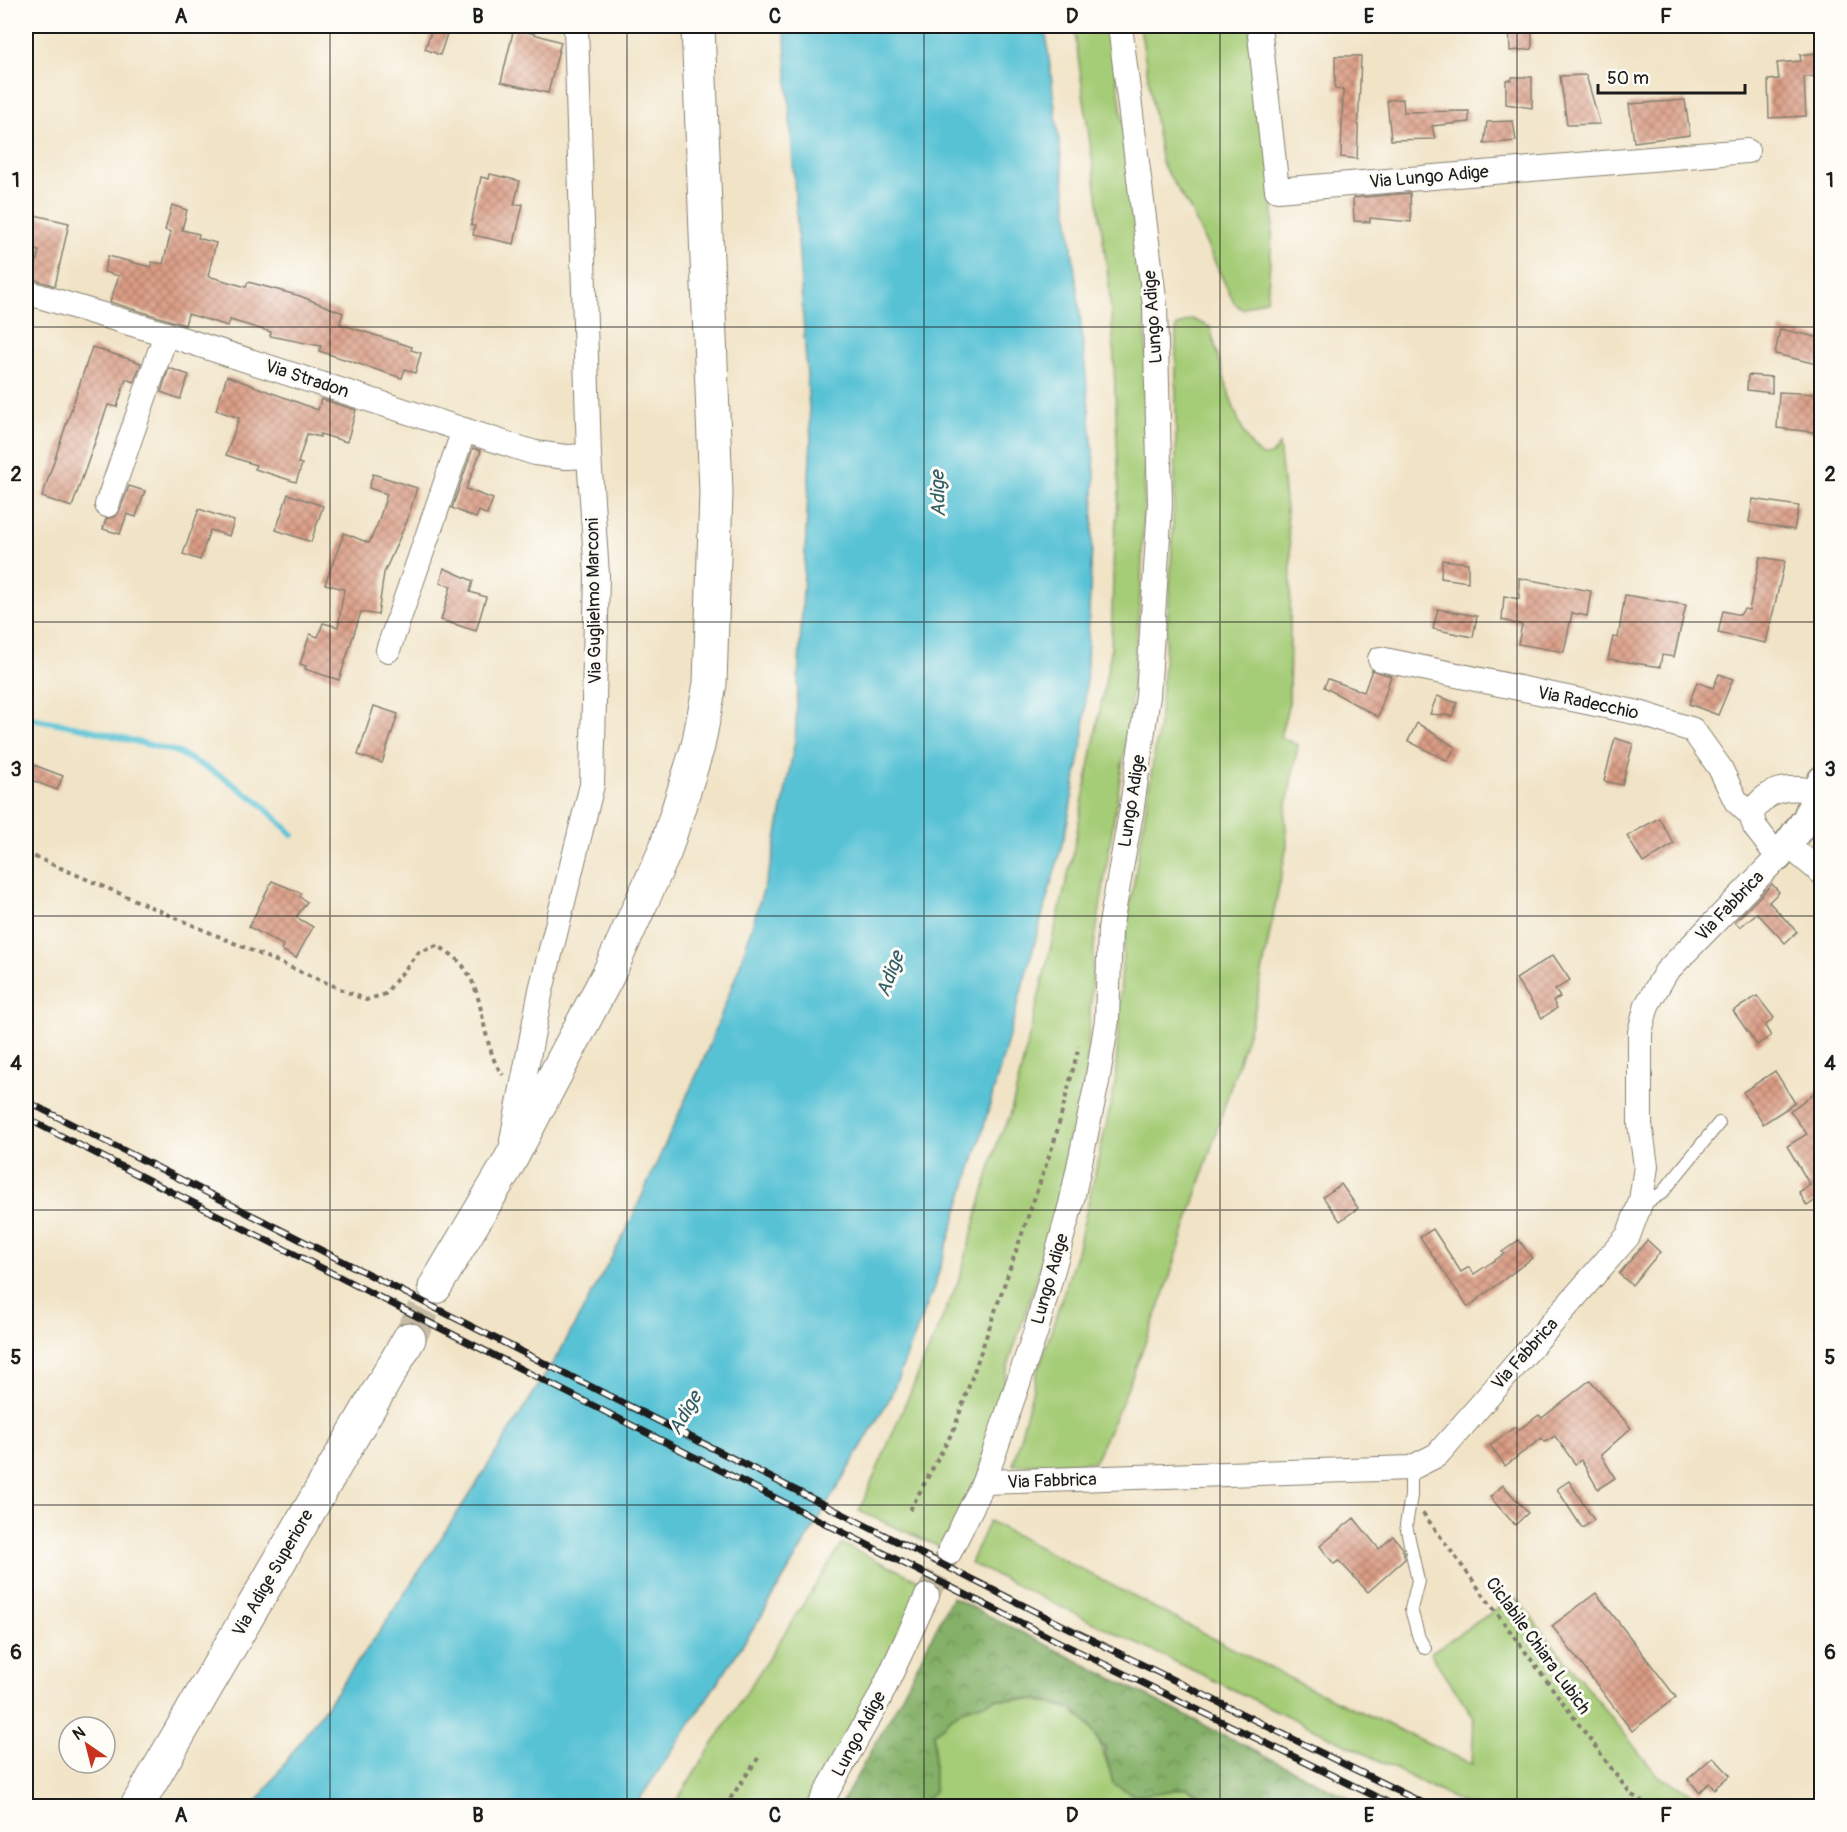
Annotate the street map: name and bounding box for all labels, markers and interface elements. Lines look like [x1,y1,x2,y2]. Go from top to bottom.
text: A [175,4,188,29]
text: B [472,4,484,29]
text: C [769,4,781,29]
text: D [1066,4,1079,29]
text: E [1364,4,1375,29]
text: F [1660,4,1672,29]
scale bar [1598,57,1745,95]
text: 50 m [1607,67,1649,90]
street label: Via Lungo Adige [1368,160,1490,194]
text: 1 [12,168,20,193]
text: 1 [1826,168,1834,193]
street label: Lungo Adige [1138,269,1168,365]
street label: Via Stradon [262,355,352,403]
text: 2 [10,462,22,487]
text: 2 [1824,462,1836,487]
water label: Adige [925,468,951,518]
street label: Via Guglielmo Marconi [581,518,607,684]
street label: Via Radecchio [1535,681,1641,725]
street label: Lungo Adige [1113,753,1151,849]
text: 3 [10,757,22,782]
text: 3 [1824,757,1836,782]
street label: Via Fabbrica [1691,866,1769,946]
water label: Adige [870,946,910,1000]
text: 4 [10,1051,22,1076]
text: 4 [1824,1051,1836,1076]
street label: Lungo Adige [1026,1231,1074,1327]
street label: Via Fabbrica [1487,1313,1563,1395]
text: 5 [11,1345,22,1370]
text: 5 [1825,1345,1836,1370]
water label: Adige [663,1385,708,1439]
street label: Via Fabbrica [1007,1468,1097,1494]
street label: Via Adige Superiore [227,1505,319,1641]
street label: Ciclabile Chiara Lubich [1480,1573,1596,1719]
text: 6 [10,1640,22,1665]
text: 6 [1824,1640,1836,1665]
street label: Lungo Adige [827,1687,891,1781]
north arrow [57,1715,117,1775]
text: N [69,1722,89,1745]
text: A [175,1803,188,1828]
text: B [472,1803,484,1828]
text: C [769,1803,781,1828]
text: D [1066,1803,1079,1828]
text: E [1364,1803,1375,1828]
text: F [1660,1803,1672,1828]

